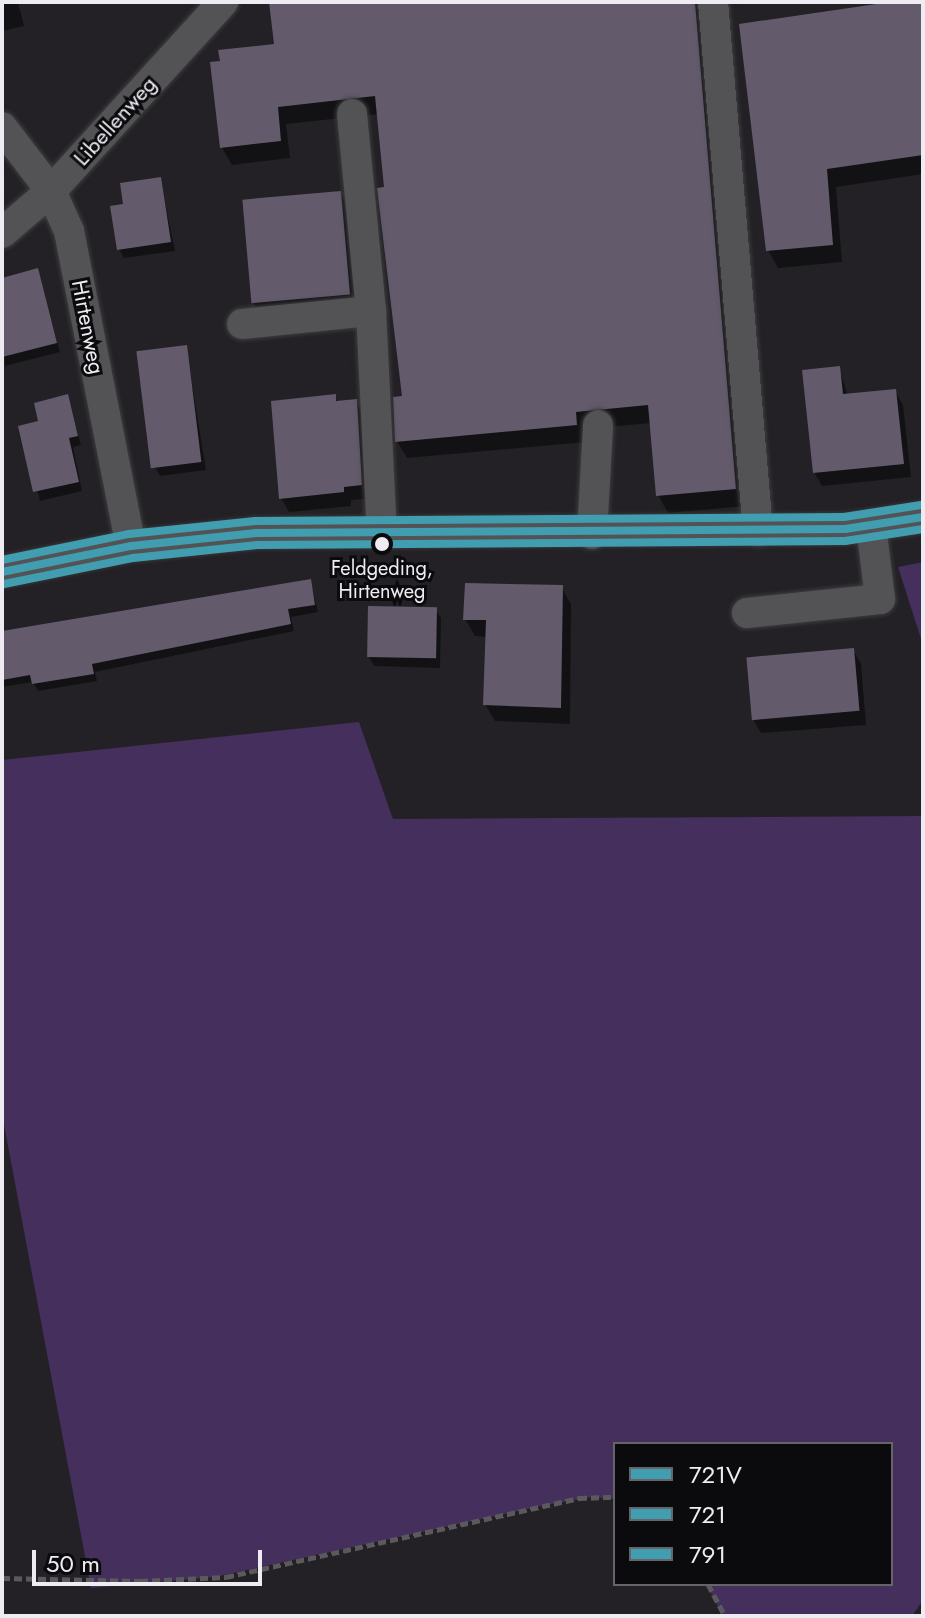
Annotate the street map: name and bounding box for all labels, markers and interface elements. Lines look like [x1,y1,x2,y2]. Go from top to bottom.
street label: Libellenweg [68,71,162,171]
street label: Hirtenweg [66,278,110,376]
marker: Feldgeding, Hirtenweg [374,536,390,552]
place label: Feldgeding, Hirtenweg [331,556,433,603]
legend [613,1442,893,1586]
text: 721V [689,1457,742,1492]
text: 721 [689,1497,726,1532]
scale bar [36,1534,266,1584]
text: 791 [689,1537,726,1572]
text: 50 m [46,1546,100,1581]

